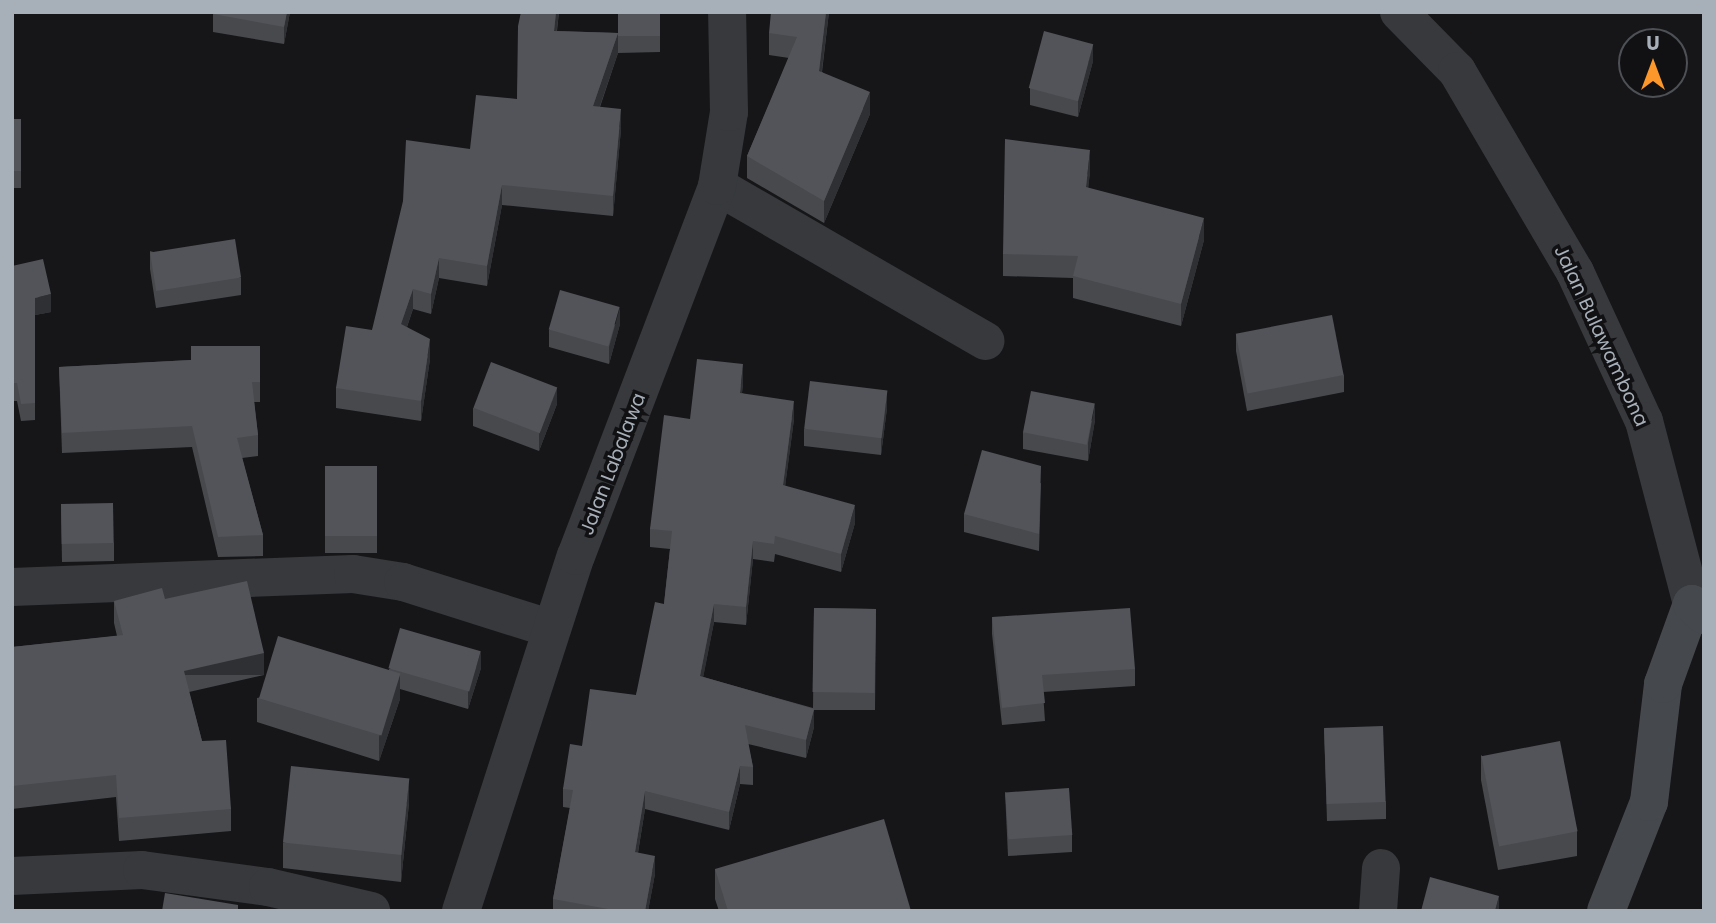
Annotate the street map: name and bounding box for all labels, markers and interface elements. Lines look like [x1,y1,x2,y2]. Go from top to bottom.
north arrow [1618,28,1688,98]
text: U [1646,30,1660,57]
street label: Jalan Bulawambona [1549,242,1653,430]
street label: Jalan Labalawa [575,390,651,538]

